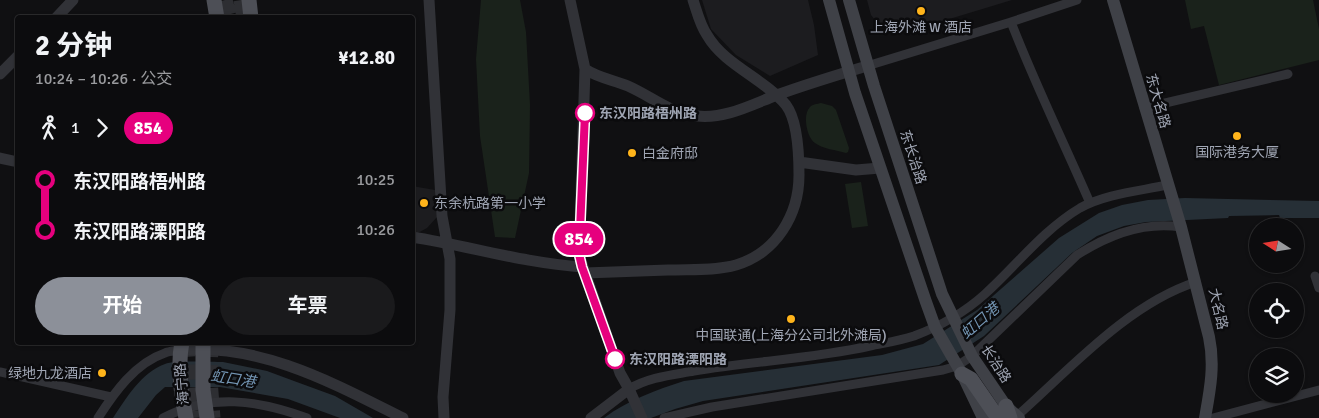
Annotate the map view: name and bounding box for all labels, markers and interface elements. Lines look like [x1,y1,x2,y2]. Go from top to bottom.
marker: 上海外滩 W 酒店 [915,5,927,17]
place label: 上海外滩 W 酒店 [870,19,972,36]
text: 2 分钟 [35,29,112,63]
text: ¥12.80 [338,46,395,70]
text: 10:24 – 10:26 · 公交 [35,69,172,89]
street label: 东大名路 [1142,72,1174,130]
marker: 东汉阳路梧州路 [575,103,595,123]
place label: 东汉阳路梧州路 [599,105,697,122]
icon: walk [35,114,63,142]
icon: forward [88,114,116,142]
text: 854 [134,117,163,139]
text: 1 [71,118,80,138]
street label: 东长治路 [896,128,930,186]
marker: 国际港务大厦 [1231,130,1243,142]
place label: 国际港务大厦 [1195,144,1279,161]
place label: 白金府邸 [642,145,698,162]
marker: 白金府邸 [626,147,638,159]
text: 东汉阳路梧州路 [73,170,206,194]
text: 10:25 [356,170,395,190]
place label: 东余杭路第一小学 [434,195,546,212]
marker: 东余杭路第一小学 [418,197,430,209]
north arrow [1249,218,1304,272]
map controls [1249,218,1304,403]
text: 东汉阳路溧阳路 [73,220,206,244]
text: 10:26 [356,220,395,240]
line badge: 854 [550,223,608,255]
text: 854 [564,228,594,250]
button: 开始 [35,277,210,335]
button: 车票 [220,277,395,335]
button: locate [1249,283,1304,338]
street label: 大名路 [1205,287,1231,331]
water label: 虹口港 [957,298,1004,343]
marker: 中国联通(上海分公司北外滩局) [785,313,797,325]
place label: 中国联通(上海分公司北外滩局) [695,327,887,344]
street label: 长治路 [977,342,1015,386]
button: layers [1249,348,1304,403]
marker: 东汉阳路溧阳路 [605,349,625,369]
place label: 东汉阳路溧阳路 [629,351,727,368]
street label: 海宁路 [172,362,192,406]
place label: 绿地九龙酒店 [8,365,92,382]
marker: 绿地九龙酒店 [96,367,108,379]
water label: 虹口港 [209,367,259,392]

